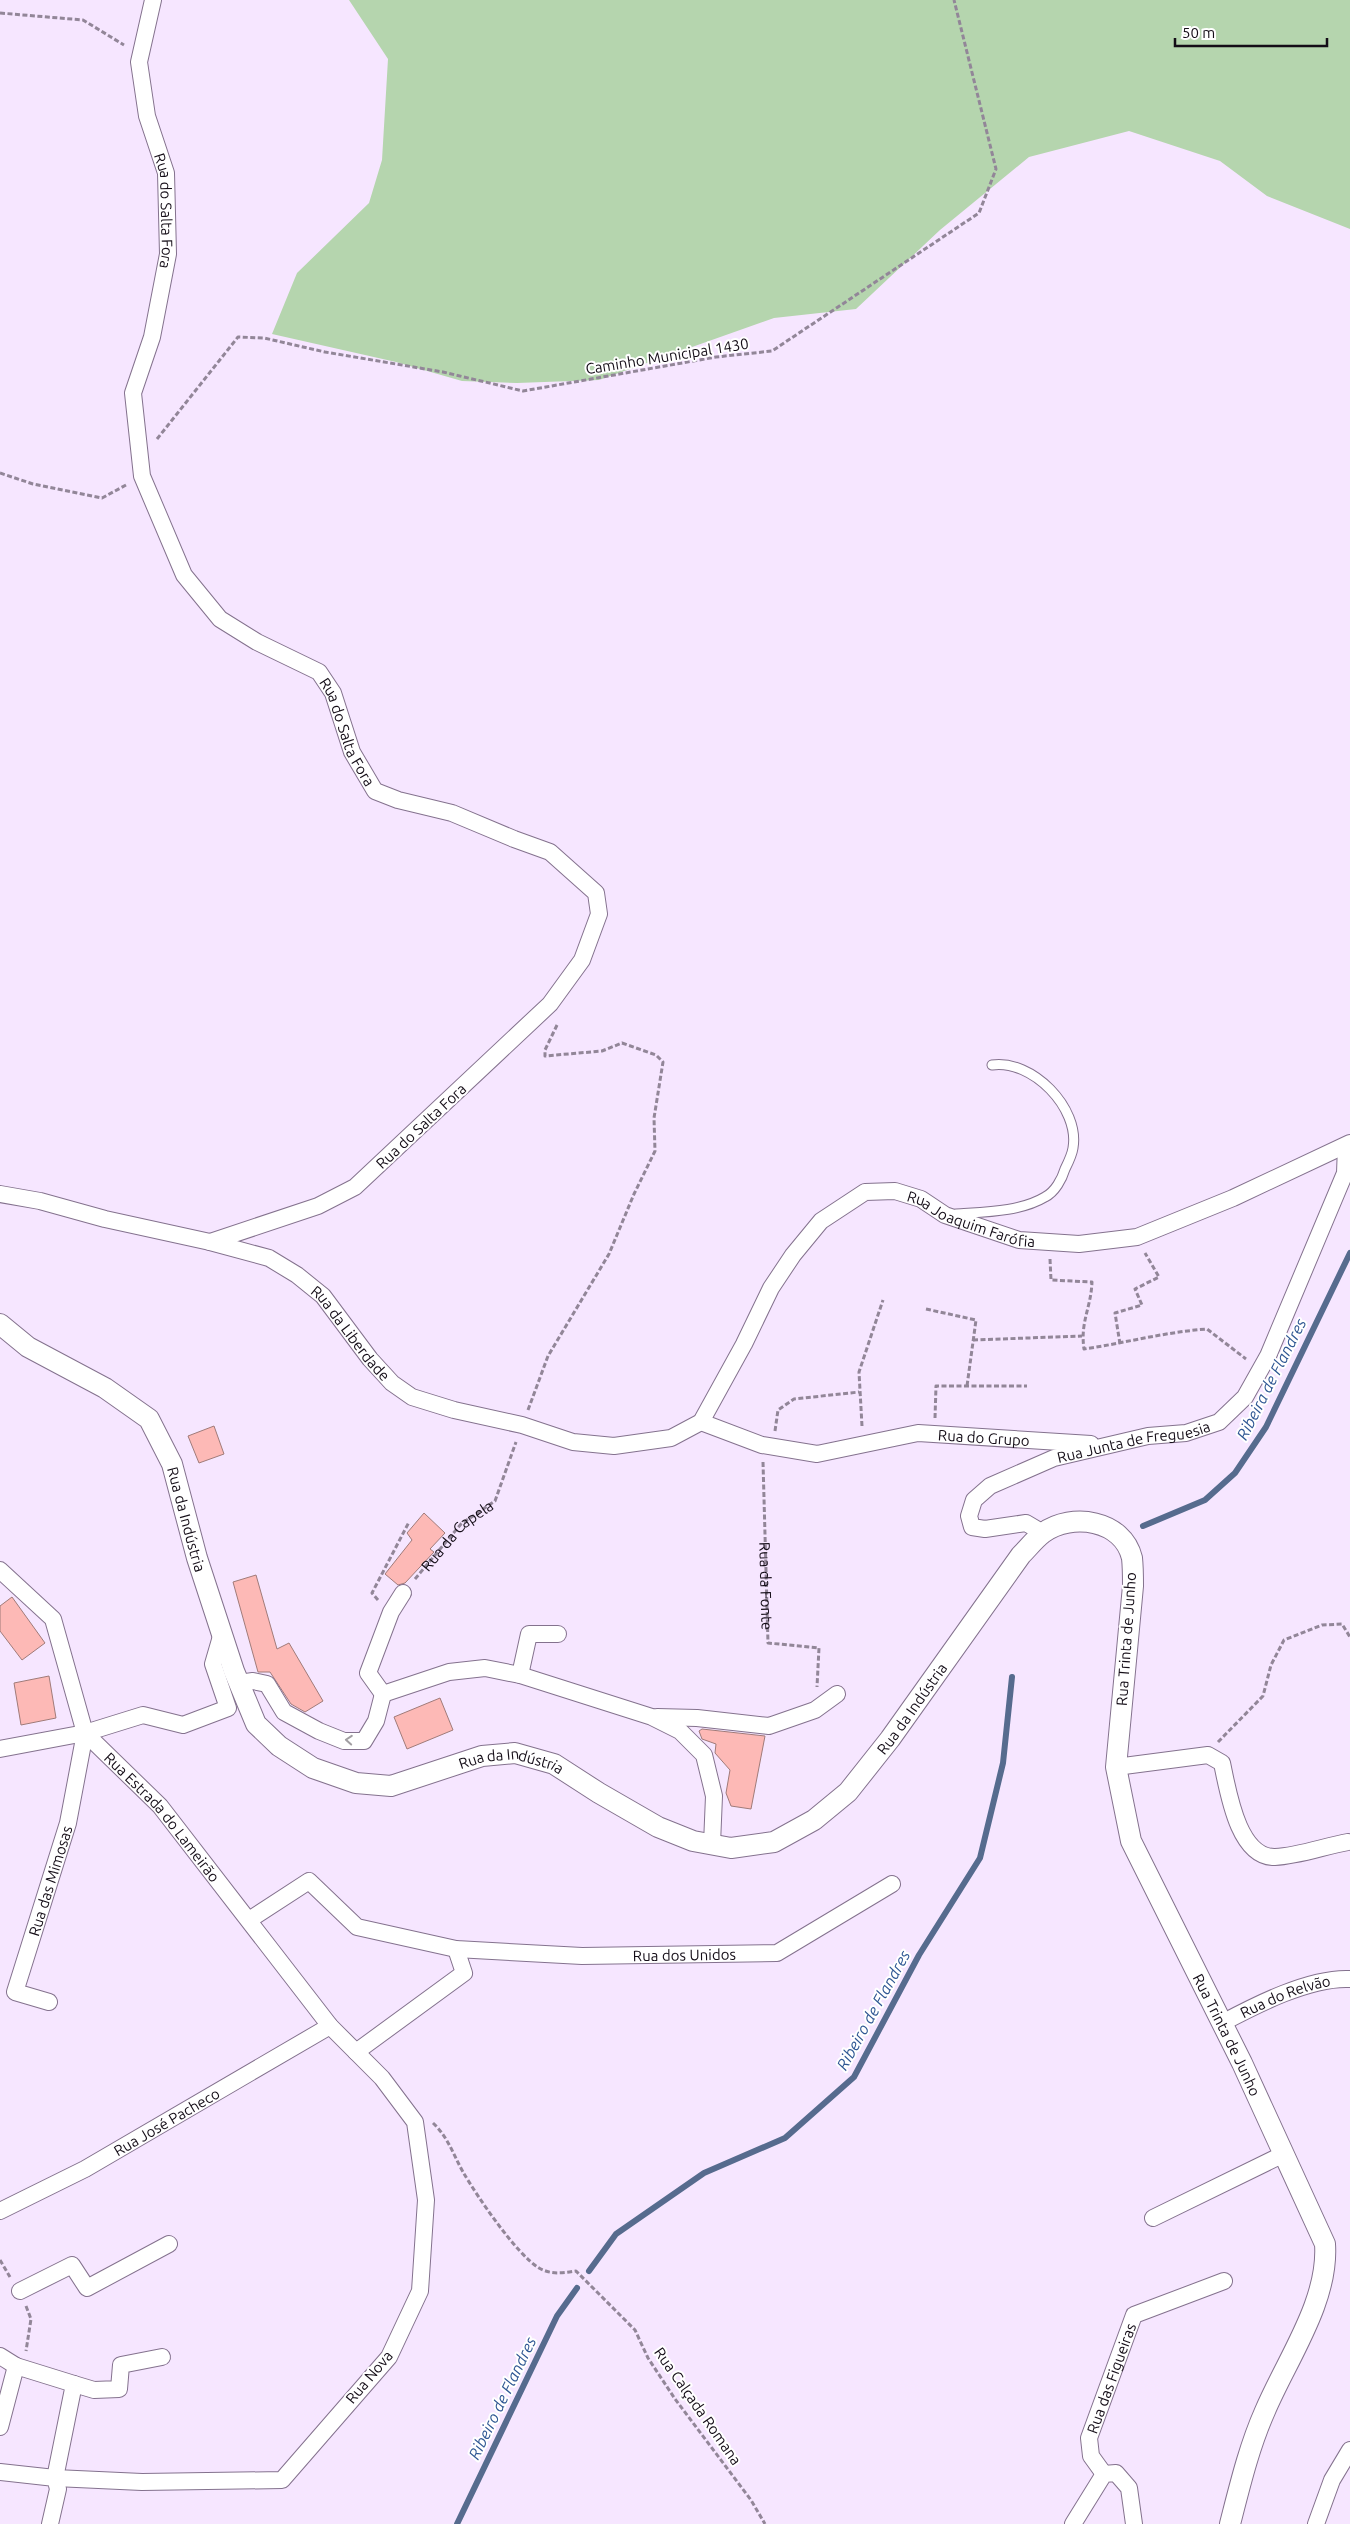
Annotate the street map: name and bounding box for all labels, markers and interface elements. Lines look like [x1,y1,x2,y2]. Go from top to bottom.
scale bar [1175,15,1328,47]
text: 50 m [1182,24,1215,41]
street label: Rua do Salta Fora [151,151,177,270]
street label: Caminho Municipal 1430 [584,335,750,377]
street label: Rua do Salta Fora [317,674,379,789]
street label: Rua do Salta Fora [373,1080,469,1172]
street label: Rua Joaquim Farófia [905,1187,1036,1250]
street label: Rua da Liberdade [308,1282,394,1384]
water label: Ribeira de Flandres [1233,1315,1309,1443]
street label: Rua Junta de Freguesia [1055,1417,1212,1466]
street label: Rua do Grupo [937,1426,1030,1449]
street label: Rua da Indústria [165,1465,209,1574]
street label: Rua da Capela [417,1496,496,1574]
street label: Rua da Fonte [757,1542,776,1630]
street label: Rua Trinta de Junho [1113,1572,1139,1706]
street label: Rua da Indústria [873,1659,950,1757]
one-way arrow [344,1735,352,1746]
street label: Rua da Indústria [456,1744,567,1777]
street label: Rua Estrada do Lameirão [101,1749,224,1885]
street label: Rua das Mimosas [25,1823,75,1938]
street label: Rua dos Unidos [633,1945,736,1964]
water label: Ribeiro de Flandres [833,1947,913,2073]
street label: Rua Trinta de Junho [1190,1971,1264,2099]
street label: Rua do Relvão [1237,1972,1332,2021]
street label: Rua José Pacheco [110,2084,222,2159]
street label: Rua das Figueiras [1083,2321,1139,2436]
water label: Ribeiro de Flandres [465,2334,540,2462]
street label: Rua Calçada Romana [651,2344,745,2468]
street label: Rua Nova [342,2347,396,2407]

